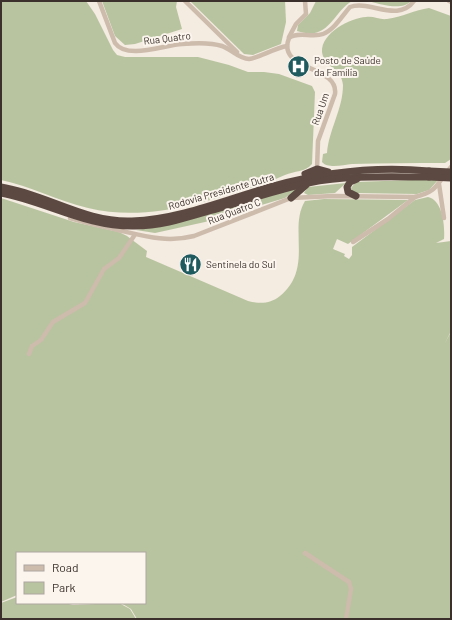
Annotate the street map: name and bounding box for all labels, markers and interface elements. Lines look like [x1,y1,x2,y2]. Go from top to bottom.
street label: Rua Quatro [143,29,191,47]
hospital icon: Posto de Saúde da Família [285,53,311,79]
place label: Posto de Saúde da Família [314,54,381,78]
street label: Rua Um [309,91,331,127]
street label: Rodovia Presidente Dutra [167,170,275,212]
street label: Rua Quatro C [206,195,262,227]
restaurant icon: Sentinela do Sul [178,251,204,277]
place label: Sentinela do Sul [206,258,275,270]
legend [16,552,146,604]
text: Road [52,560,79,574]
text: Park [52,580,76,594]

